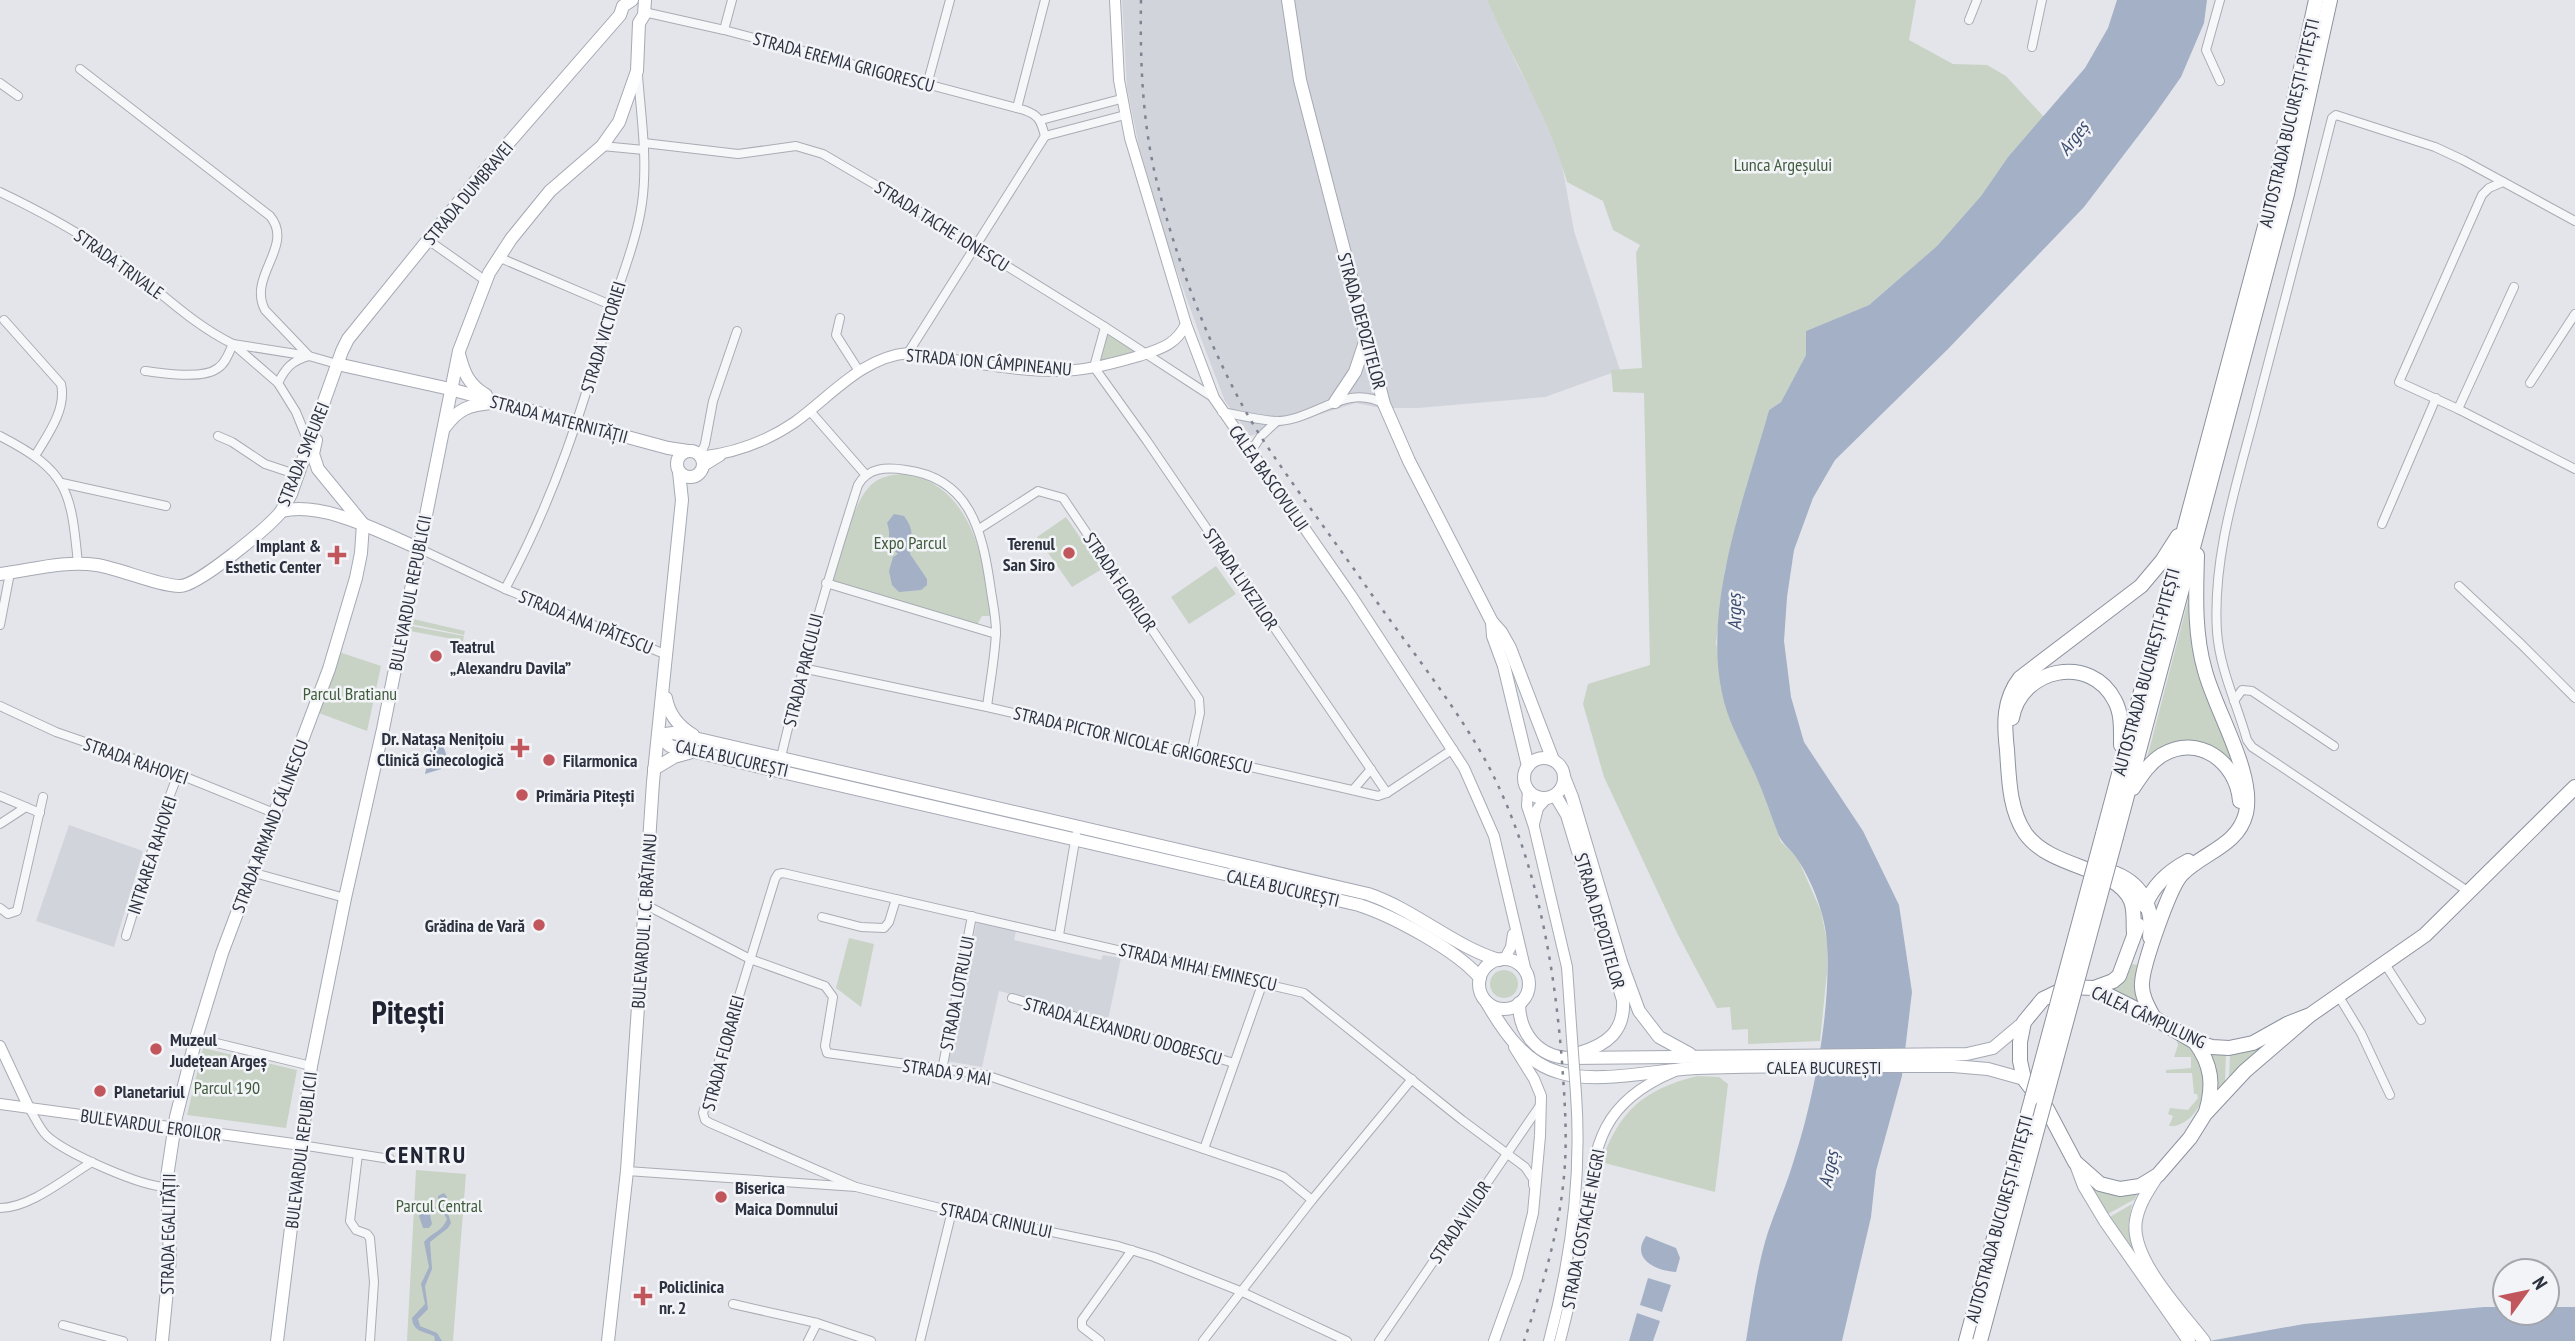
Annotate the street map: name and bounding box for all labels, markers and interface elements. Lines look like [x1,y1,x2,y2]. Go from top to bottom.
street label: AUTOSTRADA BUCUREȘTI-PITEȘTI [2254,16,2324,230]
street label: STRADA EREMIA GRIGORESCU [751,27,937,97]
water label: Argeș [2052,115,2095,160]
street label: STRADA DUMBRAVEI [418,136,518,250]
park label: Lunca Argeșului [1734,153,1832,176]
street label: STRADA TACHE IONESCU [870,175,1014,277]
street label: STRADA TRIVALE [70,224,168,304]
street label: STRADA DEPOZITELOR [1333,250,1391,392]
street label: STRADA VICTORIEI [575,279,631,395]
street label: STRADA ION CÂMPINEANU [905,343,1073,381]
street label: STRADA MATERNITĂȚII [488,390,630,448]
street label: STRADA SMEUREI [272,399,334,509]
street label: CALEA BASCOVULUI [1224,421,1314,535]
street label: BULEVARDUL REPUBLICII [384,513,436,673]
street label: STRADA LIVEZILOR [1198,524,1284,635]
street label: STRADA FLORILOR [1078,528,1162,636]
park label: Expo Parcul [874,531,947,554]
place label: Terenul San Siro [1003,532,1056,576]
place label: Implant & Esthetic Center [226,534,322,578]
marker: Implant & Esthetic Center [327,545,347,565]
marker: Terenul San Siro [1061,545,1077,561]
street label: AUTOSTRADA BUCUREȘTI-PITEȘTI [2107,566,2185,778]
street label: STRADA ANA IPĂTESCU [516,585,656,659]
water label: Argeș [1722,592,1746,631]
street label: STRADA PARCULUI [778,611,828,729]
place label: Teatrul „Alexandru Davila” [450,635,571,679]
marker: Teatrul „Alexandru Davila” [428,648,444,664]
park label: Parcul Bratianu [303,682,397,705]
street label: STRADA PICTOR NICOLAE GRIGORESCU [1011,701,1255,779]
place label: Dr. Natașa Nenițoiu Clinică Ginecologică [377,727,504,771]
street label: STRADA RAHOVEI [81,732,191,790]
street label: CALEA BUCUREȘTI [673,734,791,782]
street label: STRADA ARMAND CĂLINESCU [226,736,314,916]
marker: Dr. Natașa Nenițoiu Clinică Ginecologică [510,738,530,758]
place label: Filarmonica [563,749,637,772]
marker: Filarmonica [541,752,557,768]
place label: Primăria Pitești [536,784,634,807]
marker: Primăria Pitești [514,787,530,803]
street label: INTRAREA RAHOVEI [122,793,182,917]
street label: BULEVARDUL I. C. BRĂTIANU [626,833,662,1009]
street label: STRADA DEPOZITELOR [1570,850,1631,992]
street label: CALEA BUCUREȘTI [1224,864,1342,912]
place label: Grădina de Vară [425,914,525,937]
marker: Grădina de Vară [531,917,547,933]
street label: STRADA LOTRULUI [935,934,979,1052]
street label: STRADA MIHAI EMINESCU [1117,938,1279,996]
street label: CALEA CÂMPULUNG [2088,980,2210,1054]
district label: Pitești [371,991,445,1033]
street label: STRADA ALEXANDRU ODOBESCU [1021,992,1225,1070]
street label: STRADA FLORARIEI [697,993,749,1113]
place label: Muzeul Județean Argeș [169,1028,267,1072]
marker: Muzeul Județean Argeș [148,1041,164,1057]
street label: STRADA 9 MAI [901,1054,993,1090]
street label: CALEA BUCUREȘTI [1766,1056,1882,1079]
street label: BULEVARDUL REPUBLICII [280,1070,322,1230]
park label: Parcul 190 [194,1076,260,1099]
place label: Planetariul [114,1080,185,1103]
marker: Planetariul [92,1083,108,1099]
street label: BULEVARDUL EROILOR [79,1104,223,1146]
street label: AUTOSTRADA BUCUREȘTI-PITEȘTI [1960,1113,2038,1325]
district label: CENTRU [385,1139,467,1170]
street label: STRADA COSTACHE NEGRI [1556,1147,1610,1311]
water label: Argeș [1812,1147,1844,1189]
street label: STRADA EGALITĂȚII [155,1173,181,1295]
place label: Biserica Maica Domnului [735,1176,838,1220]
street label: STRADA VIILOR [1424,1176,1496,1268]
marker: Biserica Maica Domnului [713,1189,729,1205]
park label: Parcul Central [396,1194,483,1217]
street label: STRADA CRINULUI [938,1197,1054,1243]
north arrow [2491,1257,2561,1327]
text: N [2527,1272,2553,1294]
place label: Policlinica nr. 2 [659,1275,724,1319]
marker: Policlinica nr. 2 [633,1286,653,1306]

